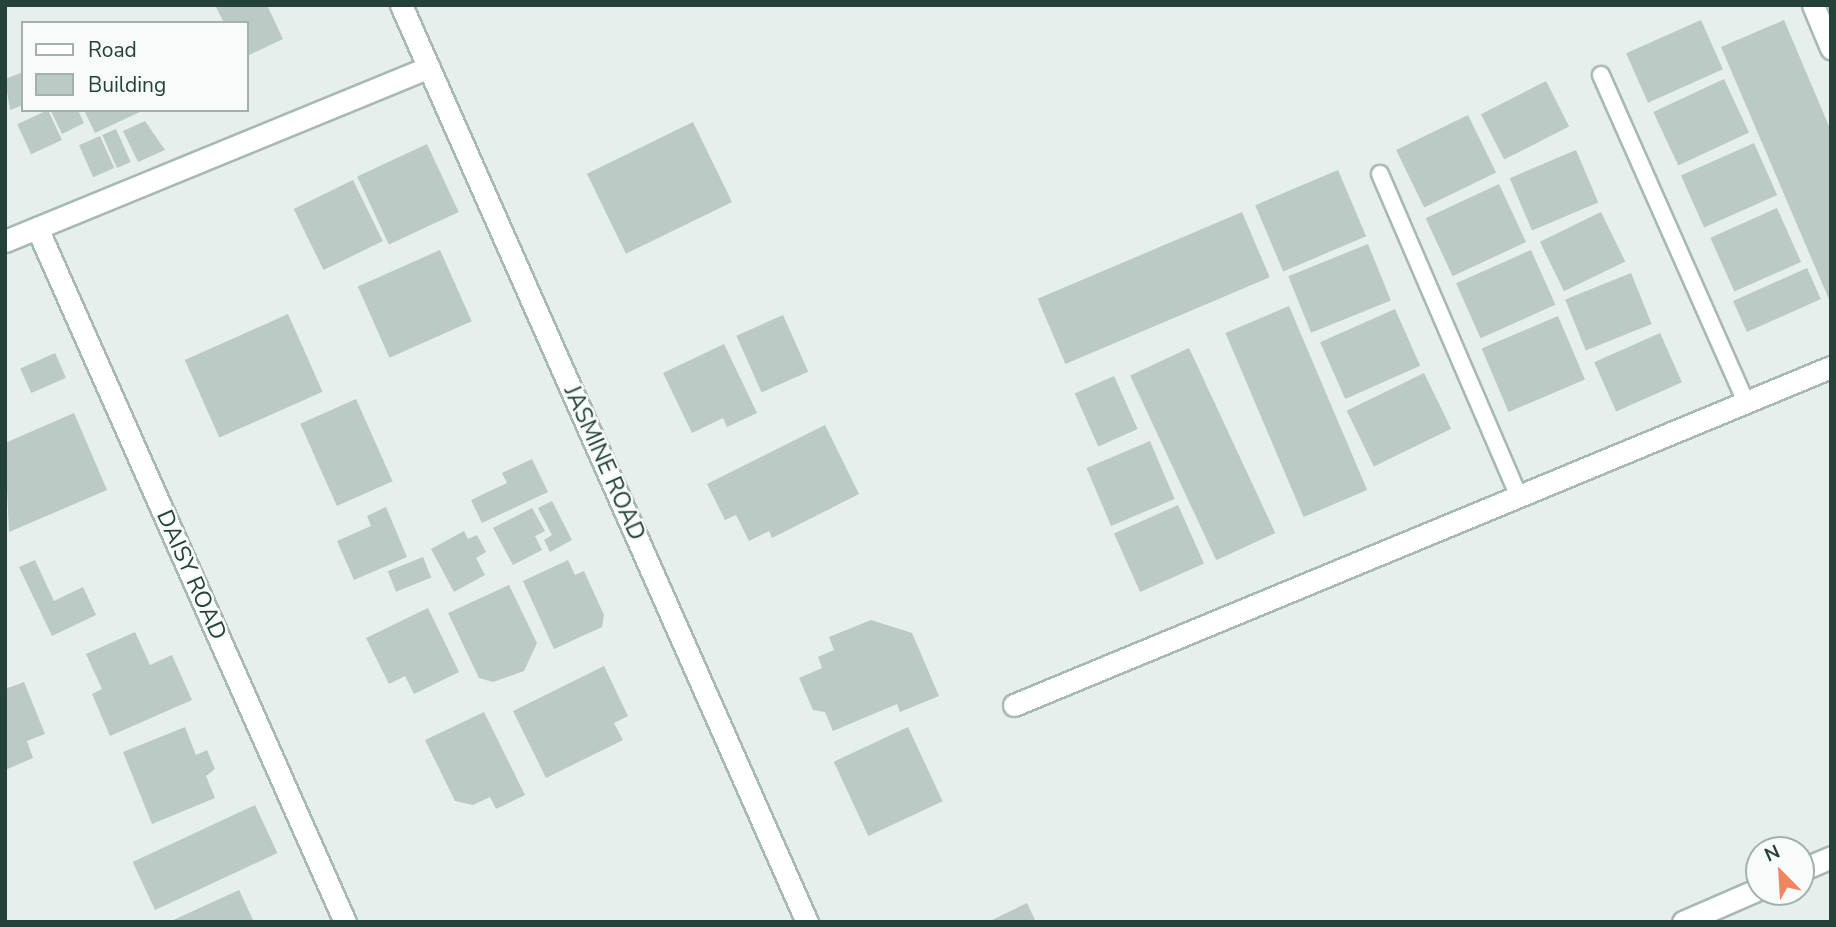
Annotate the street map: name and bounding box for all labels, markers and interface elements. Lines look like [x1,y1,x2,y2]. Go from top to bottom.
legend [21,21,248,112]
text: Road [88,36,137,64]
text: Building [88,71,166,99]
street label: JASMINE ROAD [558,381,650,545]
street label: DAISY ROAD [150,506,232,644]
north arrow [1745,836,1815,906]
text: N [1760,839,1784,868]

